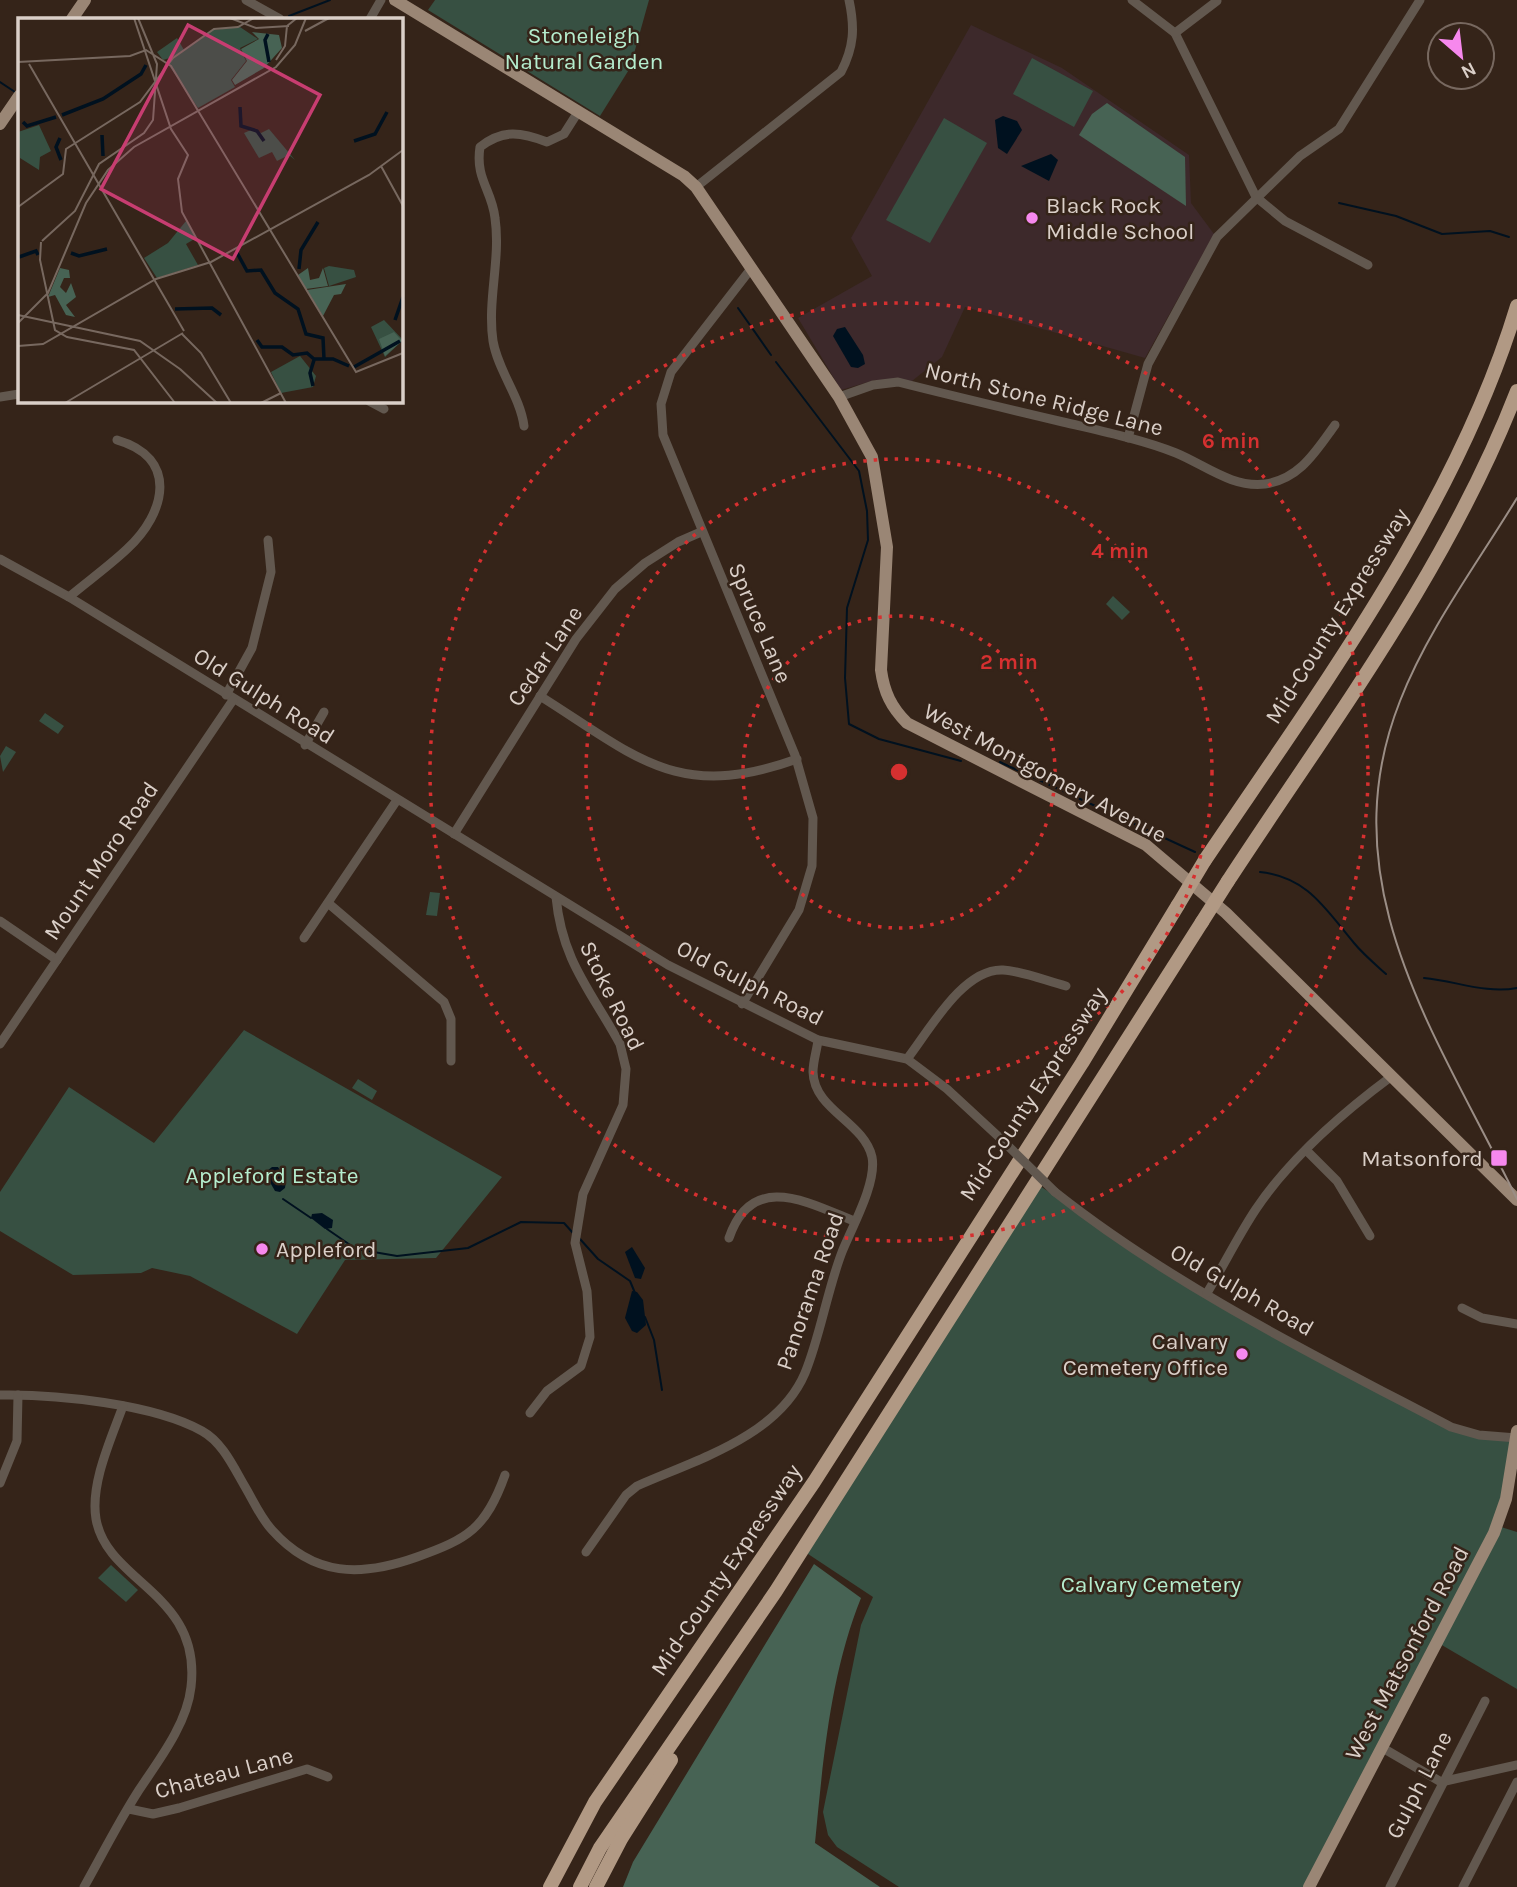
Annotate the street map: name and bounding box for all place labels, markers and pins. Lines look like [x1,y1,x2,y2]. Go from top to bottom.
place label: Black Rock Middle School [1046,192,1195,245]
marker: Black Rock Middle School [1024,210,1040,226]
centre of rings [887,760,911,784]
place label: Matsonford [1361,1145,1483,1172]
marker: Matsonford [1489,1148,1509,1168]
place label: Appleford [276,1236,377,1263]
marker: Appleford [254,1241,270,1257]
place label: Calvary Cemetery Office [1063,1328,1228,1381]
marker: Calvary Cemetery Office [1234,1346,1250,1362]

